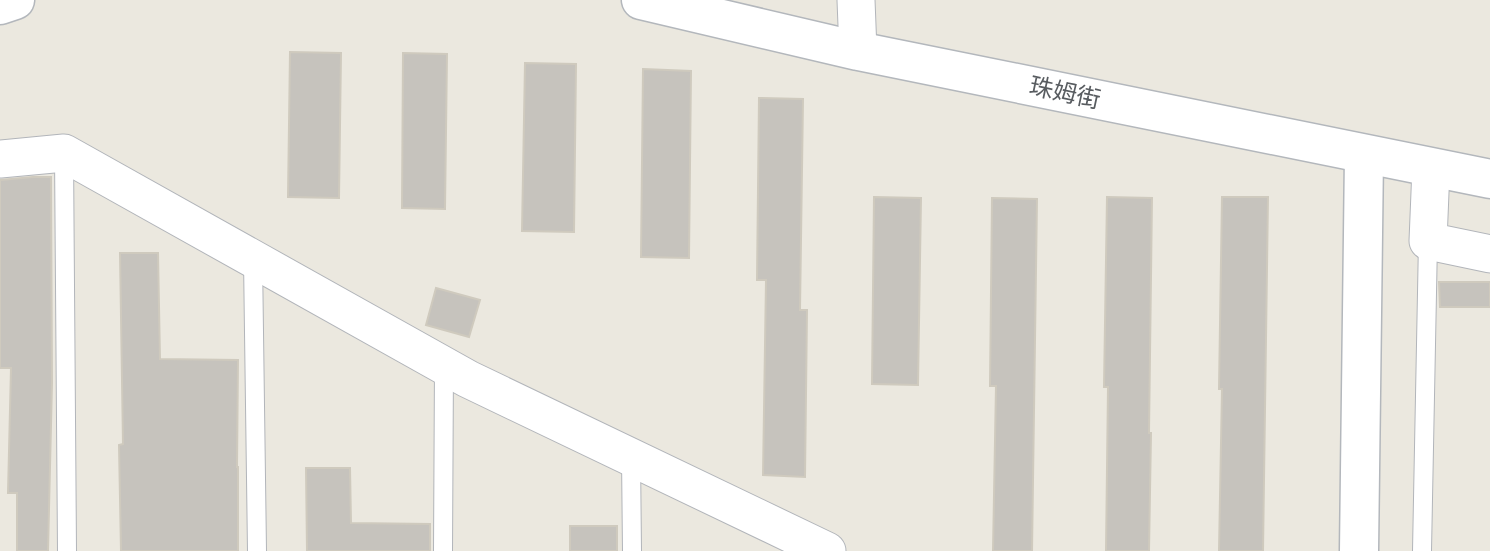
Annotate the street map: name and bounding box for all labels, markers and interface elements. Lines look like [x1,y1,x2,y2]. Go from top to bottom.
street label: 珠姆街 [1027,70,1104,113]

